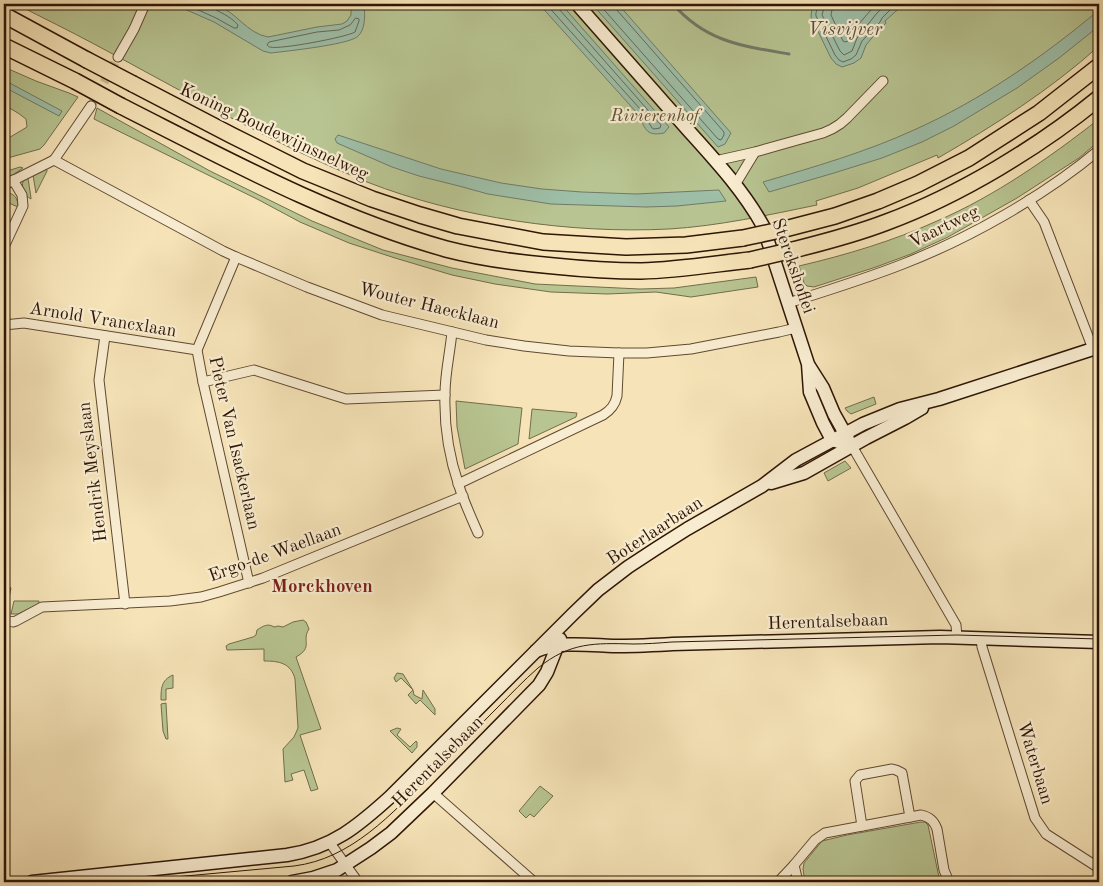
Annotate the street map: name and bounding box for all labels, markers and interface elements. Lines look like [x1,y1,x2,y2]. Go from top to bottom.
water label: Visvijver [808,21,883,40]
street label: Koning Boudewijnsnelweg [177,80,372,184]
park label: Rivierenhof [609,107,703,125]
street label: Vaartweg [906,202,982,252]
street label: Sterckshoflei [768,216,818,316]
street label: Wouter Haecklaan [357,280,501,332]
street label: Arnold Vrancxlaan [28,299,178,341]
street label: Pieter Van Isackerlaan [205,354,263,532]
street label: Hendrik Meyslaan [75,401,111,543]
street label: Boterlaarbaan [604,493,706,569]
street label: Ergo-de Waellaan [206,521,344,585]
district label: Morckhoven [271,578,373,597]
street label: Herentalsebaan [767,611,889,633]
street label: Herentalsebaan [389,713,487,811]
street label: Waterbaan [1014,720,1056,807]

